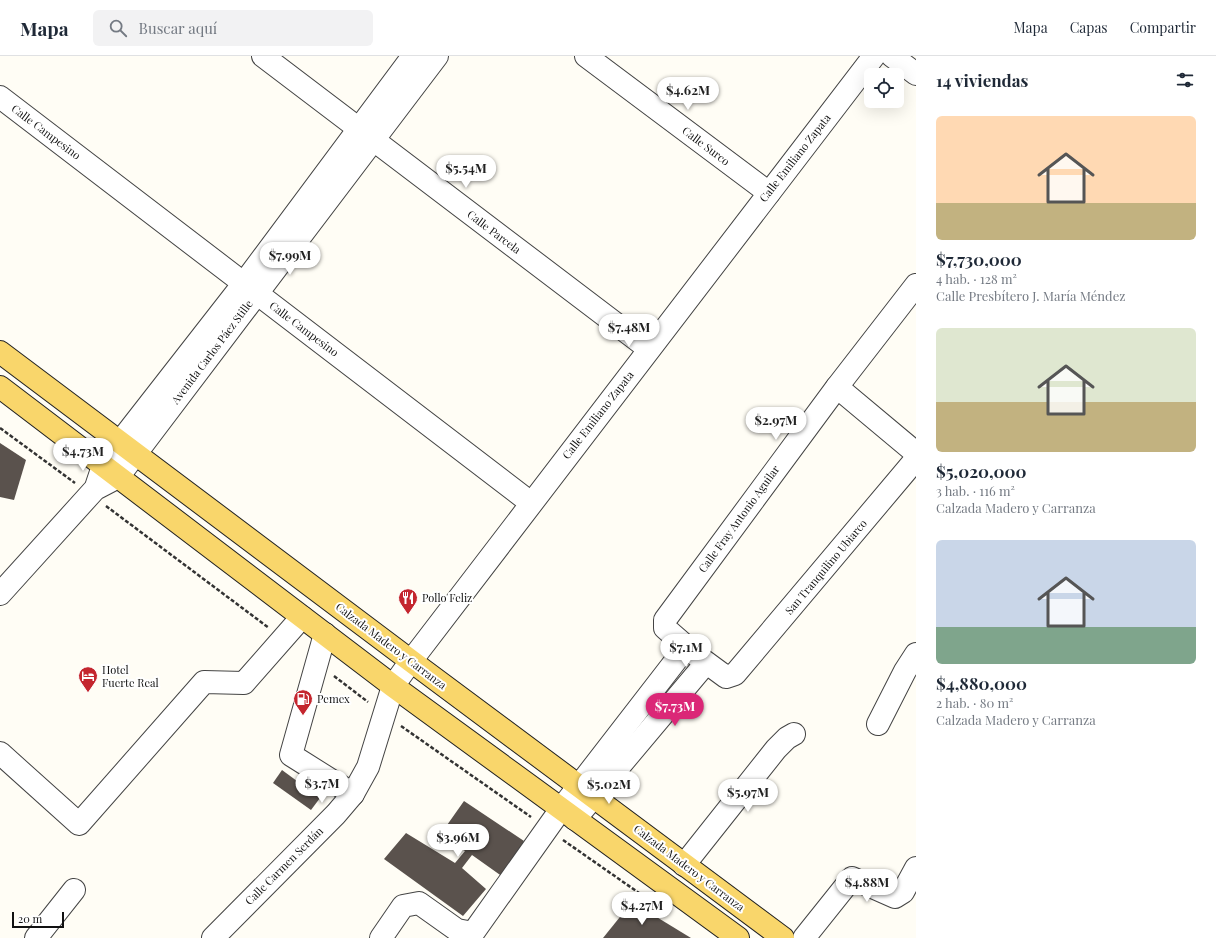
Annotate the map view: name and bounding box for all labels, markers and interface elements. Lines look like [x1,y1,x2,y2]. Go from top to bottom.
search box [93,10,373,46]
text: Mapa [20,15,69,41]
icon: search [107,17,129,39]
text: Buscar aquí [139,18,217,38]
text: Mapa [1013,18,1048,37]
text: Capas [1070,18,1108,37]
text: Compartir [1130,18,1196,37]
map controls [864,68,904,108]
button: locate [864,68,904,108]
text: 14 viviendas [936,69,1028,91]
icon: filters [1174,69,1196,91]
pin: $4.62M [655,77,721,111]
text: $4.62M [666,81,710,98]
street label: Calle Campesino [9,101,84,163]
street label: Calle Emiliano Zapata [756,110,834,205]
street label: Calle Surco [679,123,733,168]
icon: home [1030,142,1102,214]
pin: $5.54M [433,155,499,189]
text: $5.54M [445,159,487,176]
street label: Calle Parcela [464,206,525,257]
pin: $7.99M [257,242,323,276]
text: $7.99M [269,246,311,263]
text: $7,730,000 [936,248,1022,270]
text: 4 hab. · 128 m² [936,270,1017,287]
text: Calle Presbítero J. María Méndez [936,287,1125,304]
street label: Avenida Carlos Páez Stille [167,296,256,408]
street label: Calle Campesino [267,298,342,360]
pin: $7.48M [596,314,662,348]
text: $7.48M [608,318,650,335]
icon: home [1030,354,1102,426]
street label: Calle Emiliano Zapata [559,367,637,462]
pin: $2.97M [743,407,809,441]
text: $2.97M [755,411,797,428]
pin: $4.73M [50,438,116,472]
text: $4.73M [62,442,104,459]
text: $5,020,000 [936,460,1027,482]
street label: Calle Fray Antonio Aguilar [695,462,783,575]
text: 3 hab. · 116 m² [936,482,1015,499]
text: Calzada Madero y Carranza [936,499,1096,516]
street label: San Tranquilino Ubiarco [781,516,870,618]
icon: home [1030,566,1102,638]
restaurant icon: Pollo Feliz [397,587,419,615]
place label: Pollo Feliz [422,590,472,605]
street label: Calzada Madero y Carranza [333,599,450,693]
pin: $7.1M [658,634,714,668]
text: $7.1M [669,638,703,655]
place label: Hotel Fuerte Real [102,662,159,690]
hotel icon: Hotel Fuerte Real [77,665,99,693]
text: $4,880,000 [936,672,1027,694]
fuel station icon: Pemex [292,688,314,716]
place label: Pemex [317,691,350,706]
pin: $7.73M [642,693,708,727]
text: 2 hab. · 80 m² [936,694,1013,711]
text: $7.73M [655,697,695,714]
text: Calzada Madero y Carranza [936,711,1096,728]
pin: $3.7M [294,770,350,804]
pin: $5.02M [576,771,642,805]
text: $3.7M [305,774,339,791]
text: $5.02M [587,775,631,792]
pin: $5.97M [715,779,781,813]
text: $5.97M [727,783,769,800]
street label: Calzada Madero y Carranza [631,821,748,915]
street label: Calle Carmen Serdán [241,823,326,908]
pin: $3.96M [425,824,491,858]
text: $3.96M [436,828,480,845]
pin: $4.88M [834,869,900,903]
text: $4.88M [845,873,889,890]
pin: $4.27M [609,892,675,926]
text: $4.27M [621,896,663,913]
scale bar [12,910,64,929]
text: 20 m [18,911,42,926]

